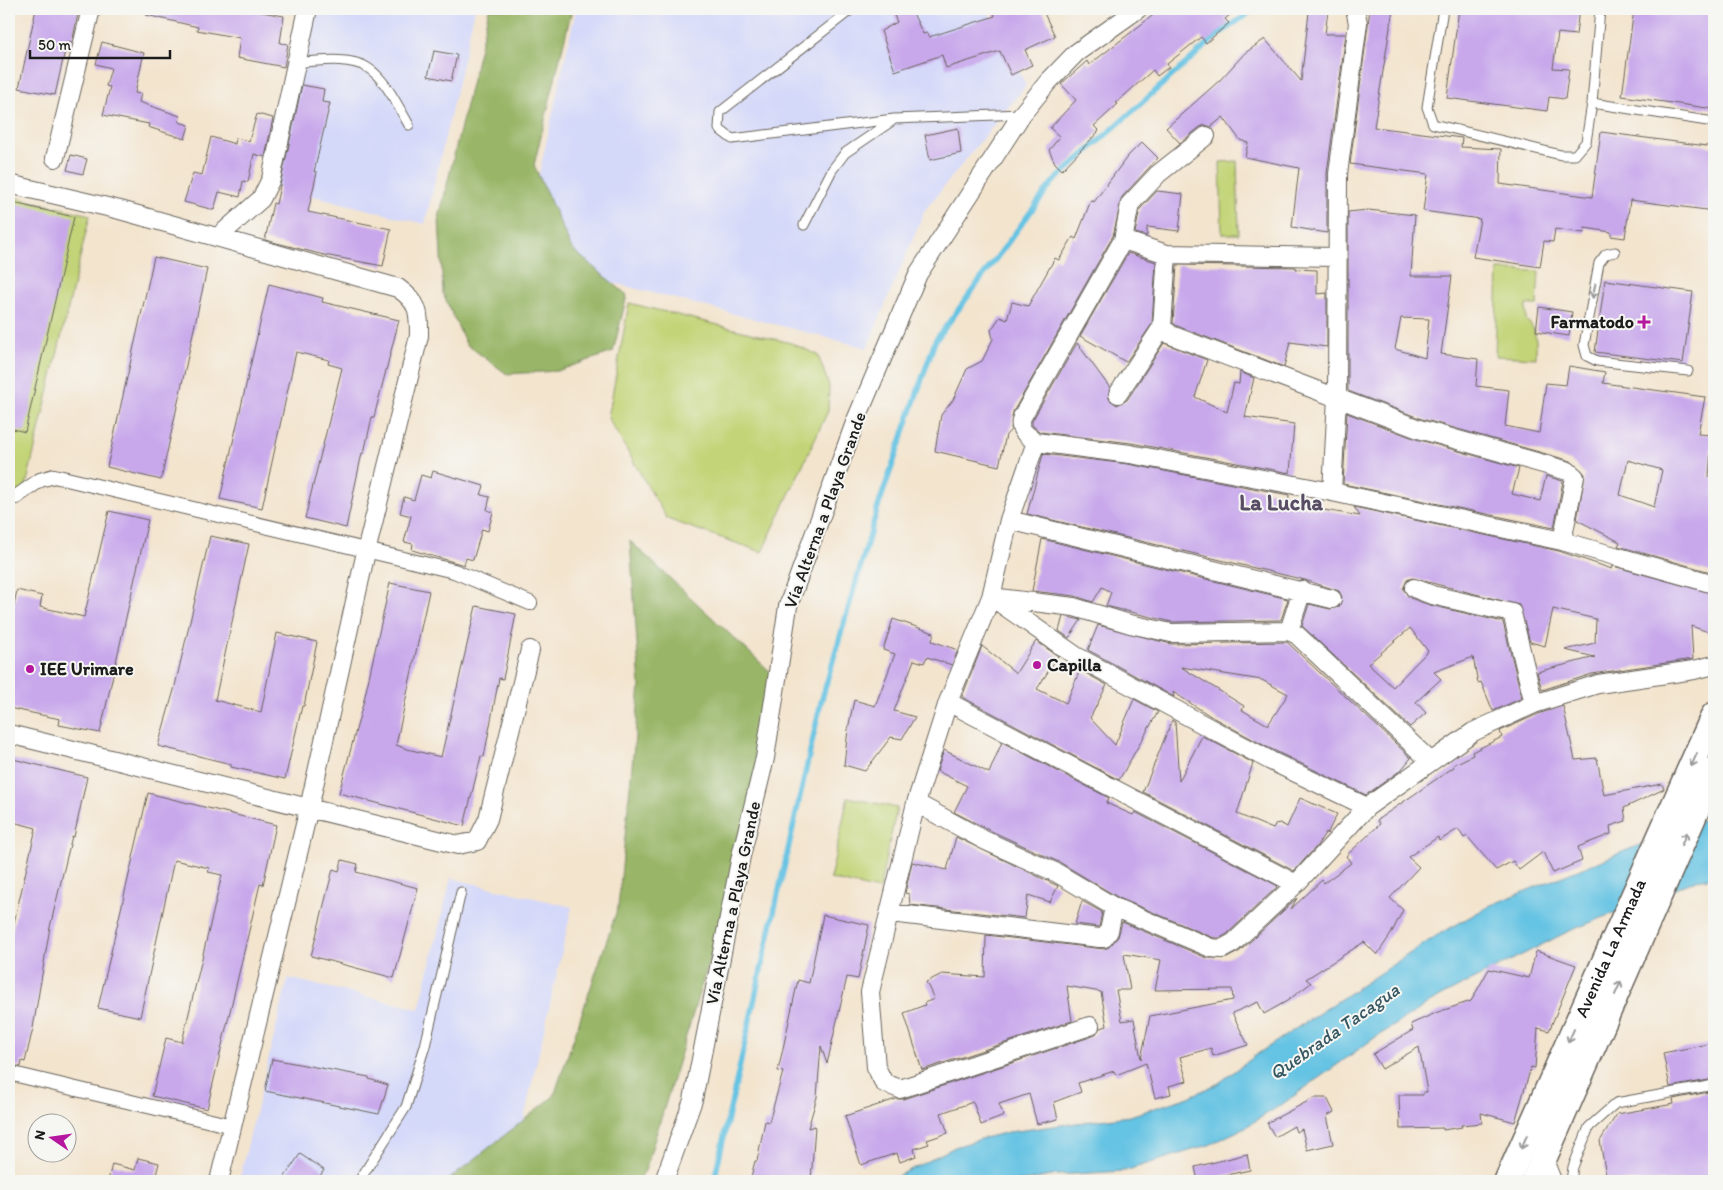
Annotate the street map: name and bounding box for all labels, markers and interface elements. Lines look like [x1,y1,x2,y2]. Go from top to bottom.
scale bar [30,28,170,60]
text: 50 m [38,36,71,54]
one-way arrow [1589,283,1598,299]
place label: Farmatodo [1550,311,1634,333]
marker: Farmatodo [1638,316,1650,328]
street label: Vía Alterna a Playa Grande [779,409,871,611]
district label: La Lucha [1239,489,1323,516]
place label: Capilla [1047,654,1102,676]
place label: IEE Urimare [40,658,134,680]
marker: Capilla [1031,659,1043,671]
marker: IEE Urimare [24,663,36,675]
one-way arrow [1689,752,1699,767]
street label: Vía Alterna a Playa Grande [701,799,765,1007]
one-way arrow [1679,832,1689,847]
street label: Avenida La Armada [1570,875,1651,1021]
water label: Quebrada Tacagua [1265,978,1404,1085]
one-way arrow [1614,981,1624,996]
one-way arrow [1565,1028,1575,1043]
north arrow [28,1112,78,1162]
text: N [30,1129,49,1142]
one-way arrow [1519,1134,1529,1149]

